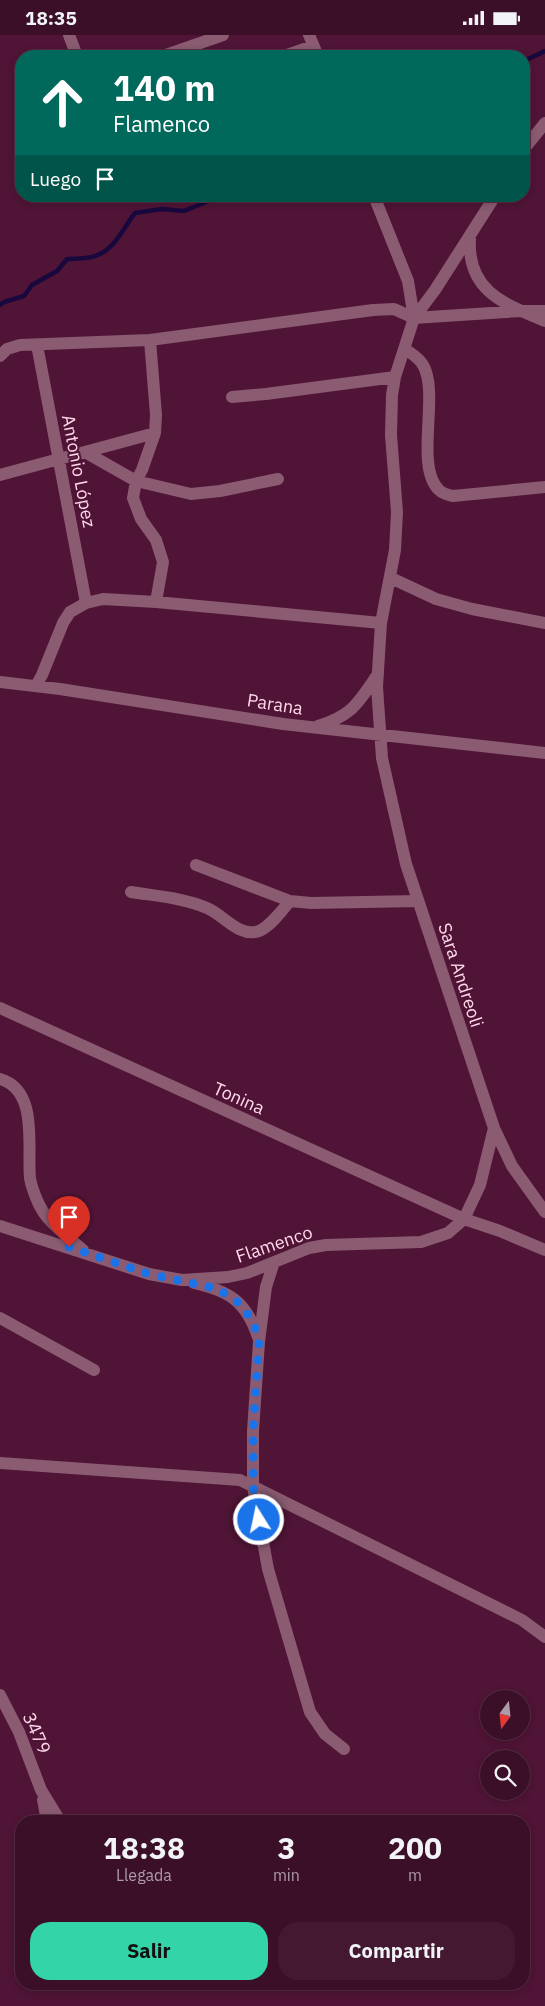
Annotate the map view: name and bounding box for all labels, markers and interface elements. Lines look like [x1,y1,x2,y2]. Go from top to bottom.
text: 18:35 [25,6,77,30]
text: 140 m [113,65,216,111]
icon: ahead [30,70,95,135]
text: Flamenco [113,109,210,138]
icon: arrive [91,165,119,193]
text: Luego [30,167,81,191]
street label: Antonio López [57,413,101,529]
street label: Parana [245,688,305,720]
street label: Sara Andreoli [433,920,489,1030]
street label: Tonina [210,1077,269,1120]
pin [48,1196,90,1247]
icon: arrive [55,1203,83,1231]
street label: Flamenco [233,1220,315,1268]
position arrow [232,1493,284,1545]
north arrow [480,1690,530,1740]
map controls [480,1690,530,1800]
street label: 3479 [18,1709,56,1757]
button: search [480,1750,530,1800]
text: 18:38 [103,1828,185,1867]
text: 3 [277,1828,295,1867]
text: 200 [388,1828,442,1867]
text: Llegada [116,1865,172,1885]
text: min [273,1865,300,1885]
text: m [408,1865,422,1885]
button: Salir [30,1922,268,1980]
button: Compartir [278,1922,515,1980]

